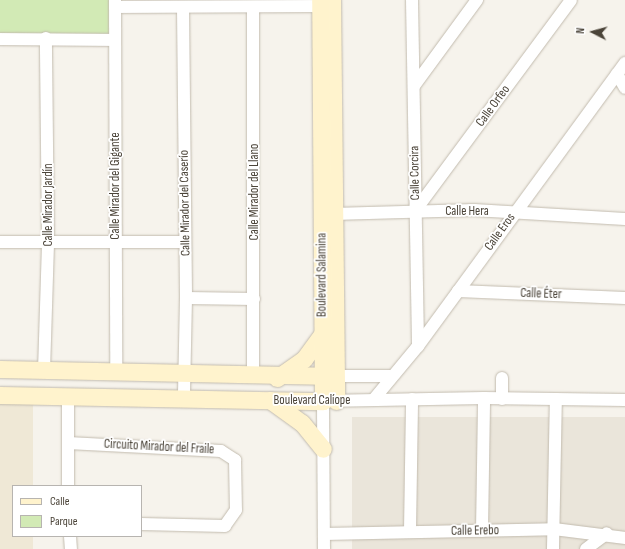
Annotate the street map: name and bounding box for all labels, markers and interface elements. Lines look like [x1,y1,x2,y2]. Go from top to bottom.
north arrow [573,12,613,52]
text: N [574,27,587,34]
street label: Calle Orfeo [473,82,513,130]
street label: Calle Mirador del Gigante [107,132,123,240]
street label: Calle Mirador del Llano [246,144,262,240]
street label: Calle Corcira [407,146,423,200]
street label: Calle Mirador del Caserío [176,150,194,256]
street label: Calle Mirador Jardín [40,163,56,247]
street label: Calle Hera [445,203,489,219]
street label: Calle Eros [481,210,519,254]
street label: Boulevard Salamina [314,233,330,317]
street label: Calle Éter [520,285,562,303]
street label: Boulevard Calíope [274,392,350,408]
street label: Circuito Mirador del Fraile [103,436,215,458]
legend [12,485,142,537]
text: Calle [50,494,70,509]
text: Parque [50,514,78,529]
street label: Calle Erebo [451,523,499,539]

